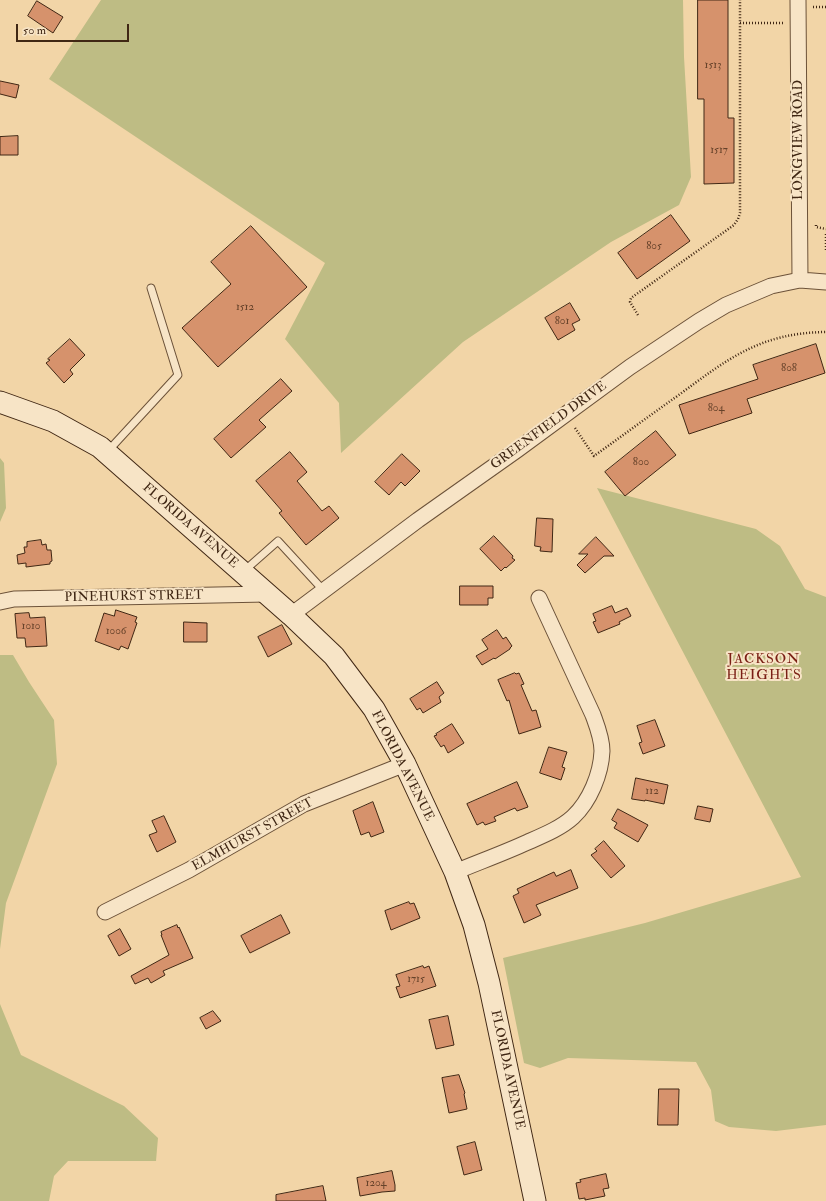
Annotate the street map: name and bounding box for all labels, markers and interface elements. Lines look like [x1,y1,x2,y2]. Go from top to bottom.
scale bar [18,16,131,42]
text: 50 m [23,23,46,38]
house number: 1513 [705,59,721,73]
street label: LONGVIEW ROAD [791,80,807,200]
house number: 1517 [710,144,728,158]
house number: 805 [646,240,662,254]
house number: 1512 [236,301,254,315]
house number: 801 [555,315,569,329]
house number: 808 [781,362,797,376]
street label: GREENFIELD DRIVE [488,379,610,473]
house number: 804 [708,402,724,416]
house number: 800 [633,456,649,470]
street label: FLORIDA AVENUE [139,480,241,572]
street label: PINEHURST STREET [64,588,204,606]
house number: 1010 [22,620,40,634]
house number: 1006 [106,625,126,639]
district label: JACKSON HEIGHTS [726,652,802,684]
street label: FLORIDA AVENUE [367,708,437,824]
house number: 112 [645,785,659,799]
street label: ELMHURST STREET [190,795,316,875]
house number: 1715 [407,973,425,987]
street label: FLORIDA AVENUE [487,1009,527,1131]
house number: 1204 [365,1177,387,1191]

